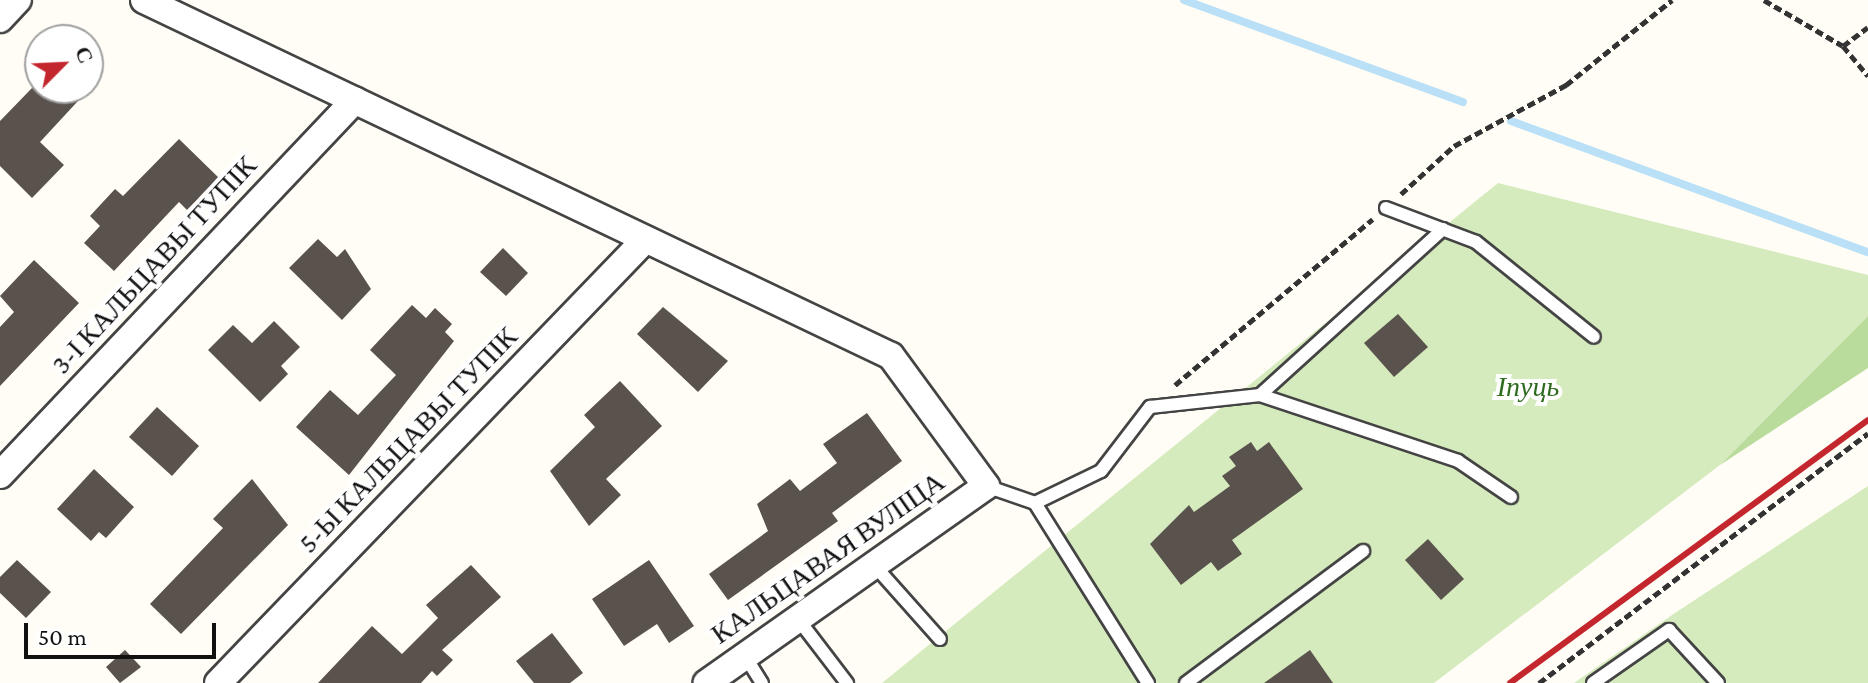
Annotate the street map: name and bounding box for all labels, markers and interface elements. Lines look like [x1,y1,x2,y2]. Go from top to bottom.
north arrow [24,24,104,104]
text: С [70,42,99,67]
street label: 3-І КАЛЬЦАВЫ ТУПІК [44,149,264,381]
street label: 5-Ы КАЛЬЦАВЫ ТУПІК [291,320,525,560]
park label: Іпуць [1497,370,1559,404]
street label: КАЛЬЦАВАЯ ВУЛІЦА [705,465,951,651]
scale bar [28,607,220,657]
text: 50 m [38,623,87,650]

